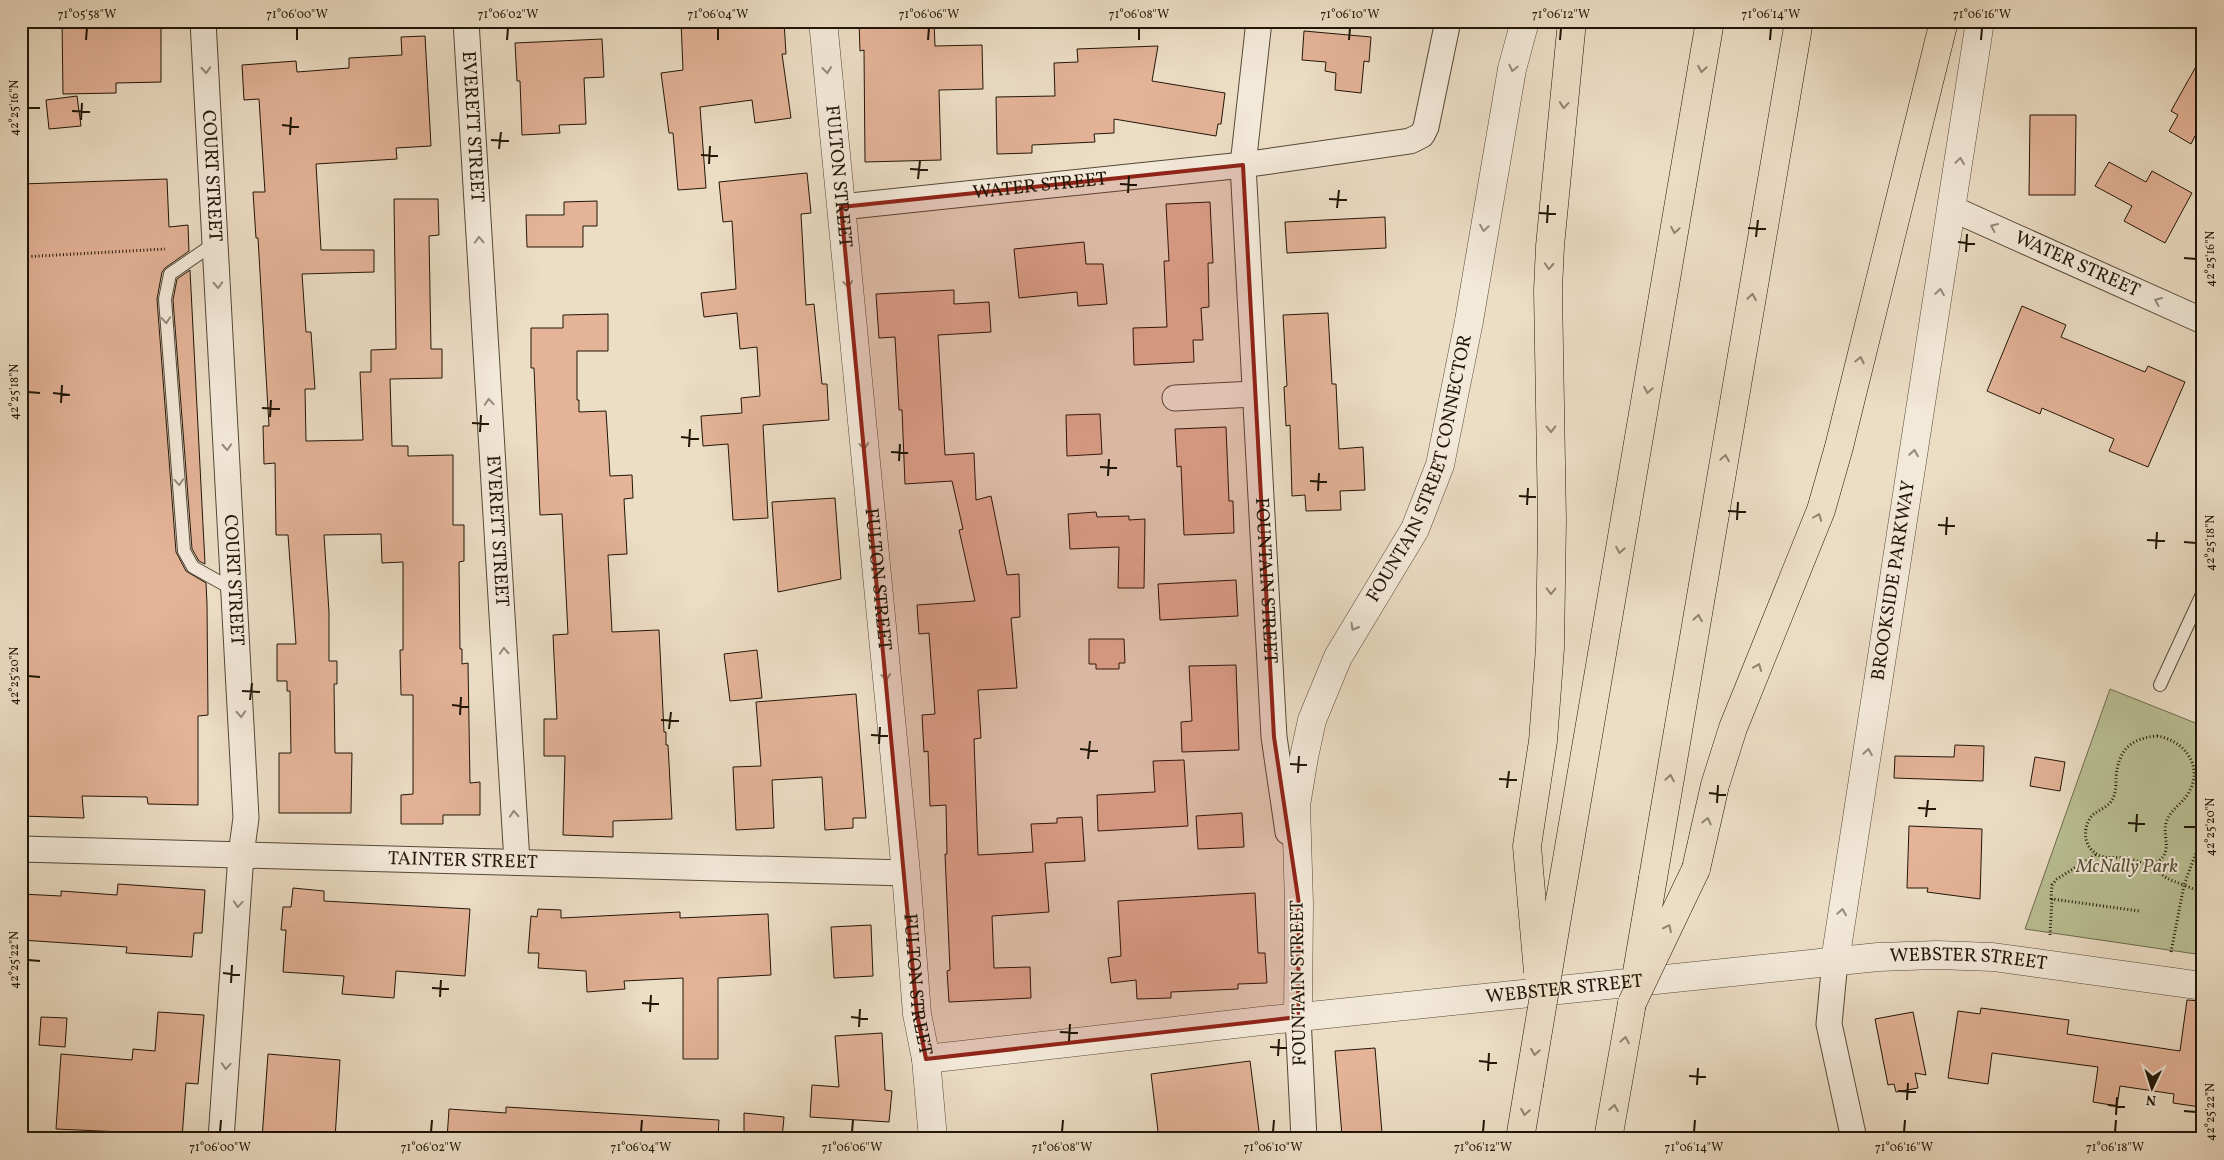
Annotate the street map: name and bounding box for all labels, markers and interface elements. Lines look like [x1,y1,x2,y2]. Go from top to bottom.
text: 71°05'58"W [58,7,116,23]
text: 71°06'00"W [266,7,328,23]
text: 71°06'02"W [478,7,538,23]
text: 71°06'04"W [688,7,748,23]
text: 71°06'06"W [899,7,959,23]
text: 71°06'08"W [1109,7,1169,23]
text: 71°06'10"W [1321,7,1379,23]
text: 71°06'12"W [1532,7,1590,23]
text: 71°06'14"W [1742,7,1800,23]
text: 71°06'16"W [1953,7,2011,23]
street label: EVERETT STREET [455,50,490,203]
one-way arrow [1508,64,1519,73]
one-way arrow [1698,65,1708,74]
one-way arrow [201,66,211,74]
one-way arrow [822,66,833,74]
text: 42°25'16"N [7,80,23,136]
one-way arrow [1559,101,1570,109]
street label: FULTON STREET [818,104,858,249]
street label: COURT STREET [195,109,228,242]
one-way arrow [1954,157,1965,165]
street label: WATER STREET [971,166,1108,206]
one-way arrow [1990,223,1999,234]
one-way arrow [1480,224,1490,233]
street label: WATER STREET [2010,225,2144,304]
one-way arrow [1670,226,1681,234]
text: 42°25'16"N [2203,231,2219,287]
one-way arrow [474,235,485,243]
one-way arrow [1544,263,1555,271]
one-way arrow [842,280,853,288]
one-way arrow [212,281,223,289]
one-way arrow [1934,288,1944,297]
one-way arrow [1747,293,1757,302]
one-way arrow [2154,296,2163,307]
one-way arrow [161,316,172,324]
street label: FOUNTAIN STREET CONNECTOR [1361,332,1479,607]
one-way arrow [1854,355,1865,364]
text: 42°25'18"N [7,364,23,420]
one-way arrow [1643,385,1653,394]
one-way arrow [484,398,495,406]
one-way arrow [1546,426,1556,433]
one-way arrow [858,442,869,450]
one-way arrow [221,443,232,451]
one-way arrow [1909,449,1919,457]
one-way arrow [1719,453,1729,462]
street label: EVERETT STREET [479,454,515,608]
one-way arrow [173,478,184,486]
street label: BROOKSIDE PARKWAY [1865,479,1922,682]
street label: FOUNTAIN STREET [1248,497,1283,664]
street label: FULTON STREET [858,507,897,652]
one-way arrow [1812,513,1822,521]
street label: COURT STREET [217,514,250,647]
text: 42°25'18"N [2203,515,2219,571]
one-way arrow [1616,546,1626,554]
one-way arrow [1546,588,1557,596]
one-way arrow [1692,613,1702,622]
one-way arrow [1351,622,1361,631]
text: 42°25'20"N [7,647,23,705]
one-way arrow [499,647,510,655]
one-way arrow [1752,664,1762,672]
one-way arrow [881,673,892,681]
one-way arrow [235,710,246,718]
one-way arrow [1862,747,1872,756]
one-way arrow [1665,774,1675,782]
text: 42°25'20"N [2203,798,2219,856]
one-way arrow [509,809,520,817]
one-way arrow [1701,817,1712,826]
street label: TAINTER STREET [388,846,538,876]
park label: McNally Park [2075,854,2178,880]
one-way arrow [232,900,243,908]
street label: FOUNTAIN STREET [1285,900,1313,1066]
one-way arrow [1837,908,1847,917]
street label: FULTON STREET [896,912,938,1058]
one-way arrow [1662,924,1672,933]
text: 42°25'22"N [7,931,23,989]
street label: WEBSTER STREET [1889,942,2049,977]
street label: WEBSTER STREET [1484,968,1644,1011]
one-way arrow [1620,1036,1630,1044]
one-way arrow [1530,1047,1540,1056]
one-way arrow [221,1062,232,1070]
north arrow [2126,1062,2176,1112]
text: 42°25'22"N [2203,1083,2219,1141]
text: N [2145,1090,2157,1109]
one-way arrow [1608,1103,1618,1112]
one-way arrow [1520,1108,1530,1116]
text: 71°06'00"W [189,1140,251,1156]
text: 71°06'02"W [401,1140,461,1156]
text: 71°06'04"W [611,1140,671,1156]
text: 71°06'06"W [822,1140,882,1156]
text: 71°06'08"W [1032,1140,1092,1156]
text: 71°06'10"W [1244,1140,1302,1156]
text: 71°06'12"W [1454,1140,1512,1156]
text: 71°06'14"W [1665,1140,1723,1156]
text: 71°06'16"W [1875,1140,1933,1156]
text: 71°06'18"W [2086,1140,2144,1156]

